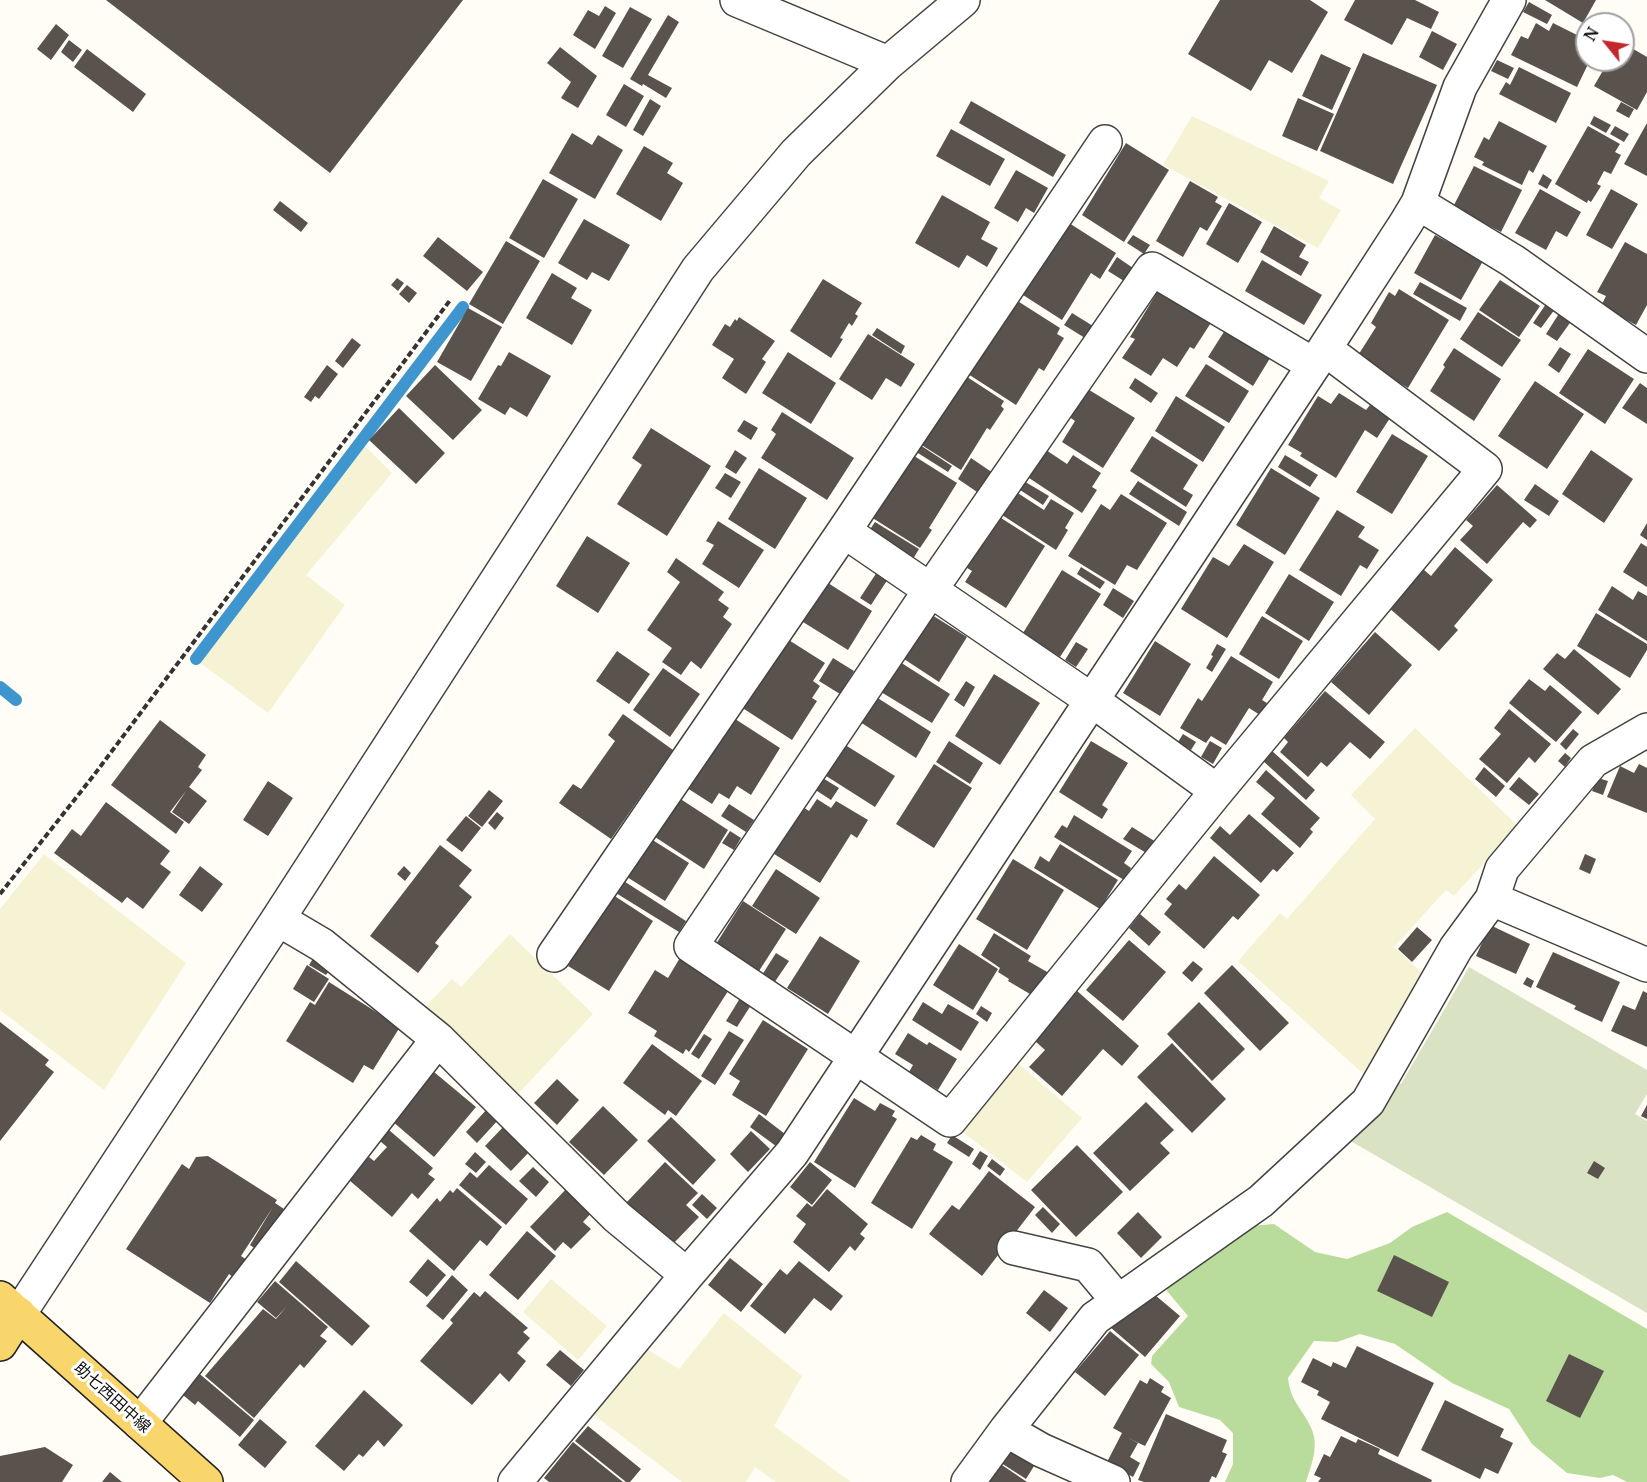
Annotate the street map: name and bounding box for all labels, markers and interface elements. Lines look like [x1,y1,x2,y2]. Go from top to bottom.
north arrow [1575,12,1635,72]
text: N [1578,23,1604,45]
street label: 助七西田中線 [70,1359,154,1437]

